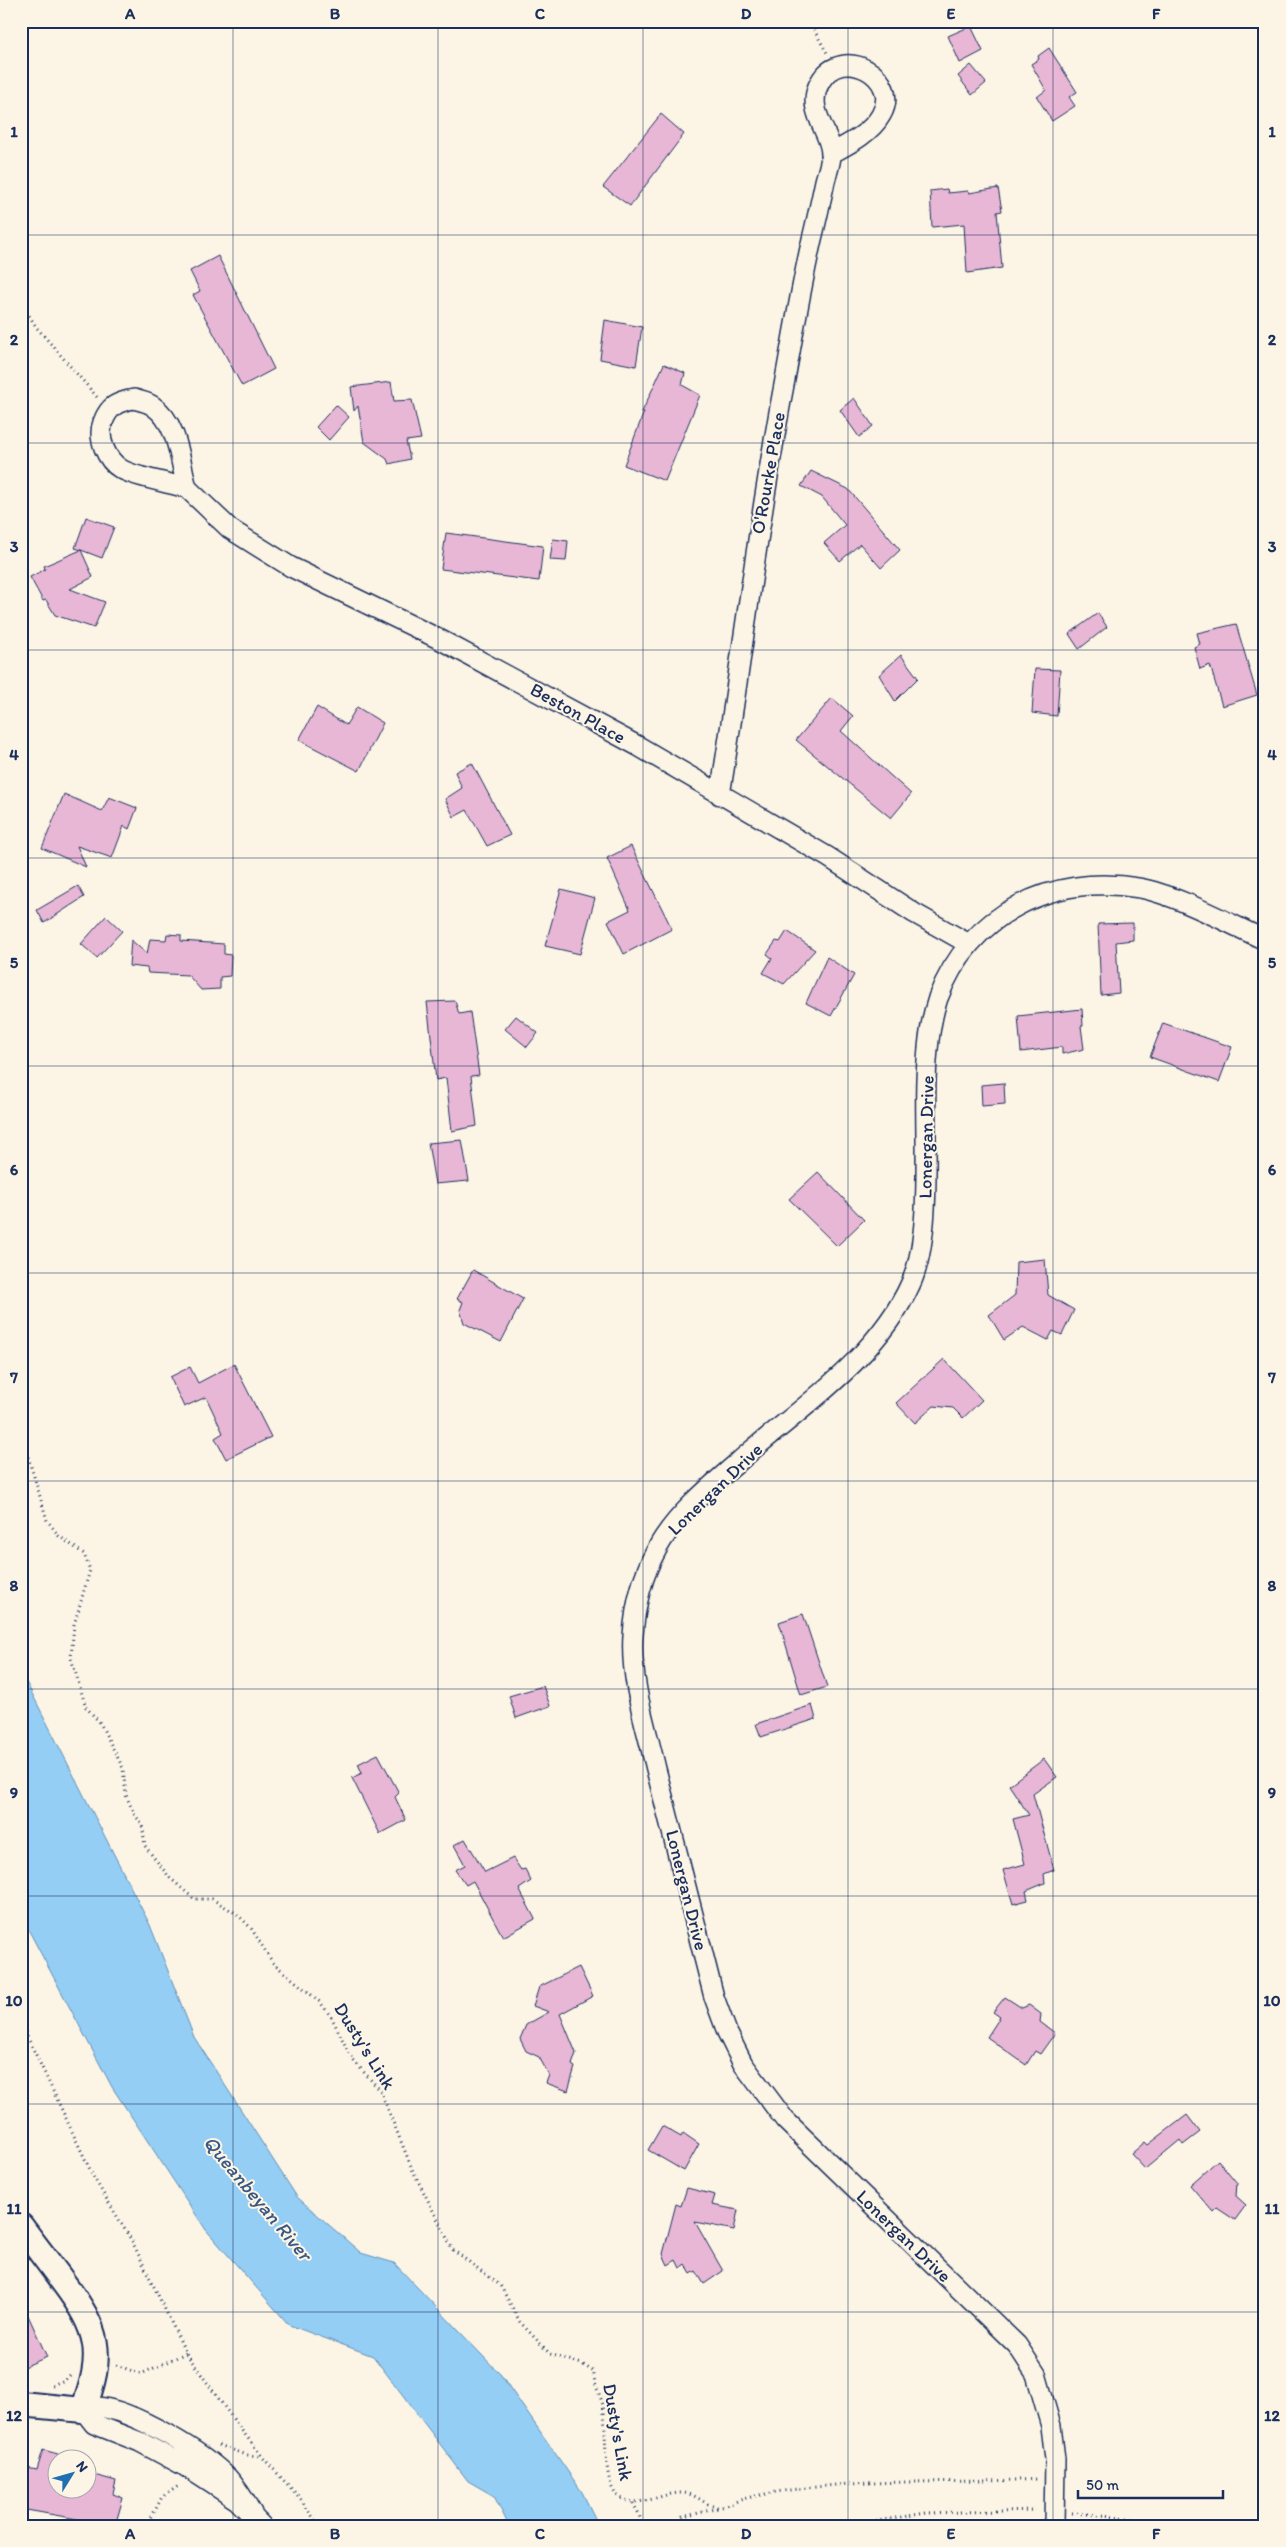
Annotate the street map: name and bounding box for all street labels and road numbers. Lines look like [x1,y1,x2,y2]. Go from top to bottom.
street label: O'Rourke Place [746,410,790,536]
street label: Beston Place [526,677,630,749]
street label: Lonergan Drive [913,1075,939,1199]
street label: Lonergan Drive [663,1438,767,1540]
street label: Lonergan Drive [661,1827,713,1953]
street label: Dusty's Link [329,1998,401,2094]
street label: Lonergan Drive [852,2185,956,2287]
street label: Dusty's Link [598,2382,638,2483]

